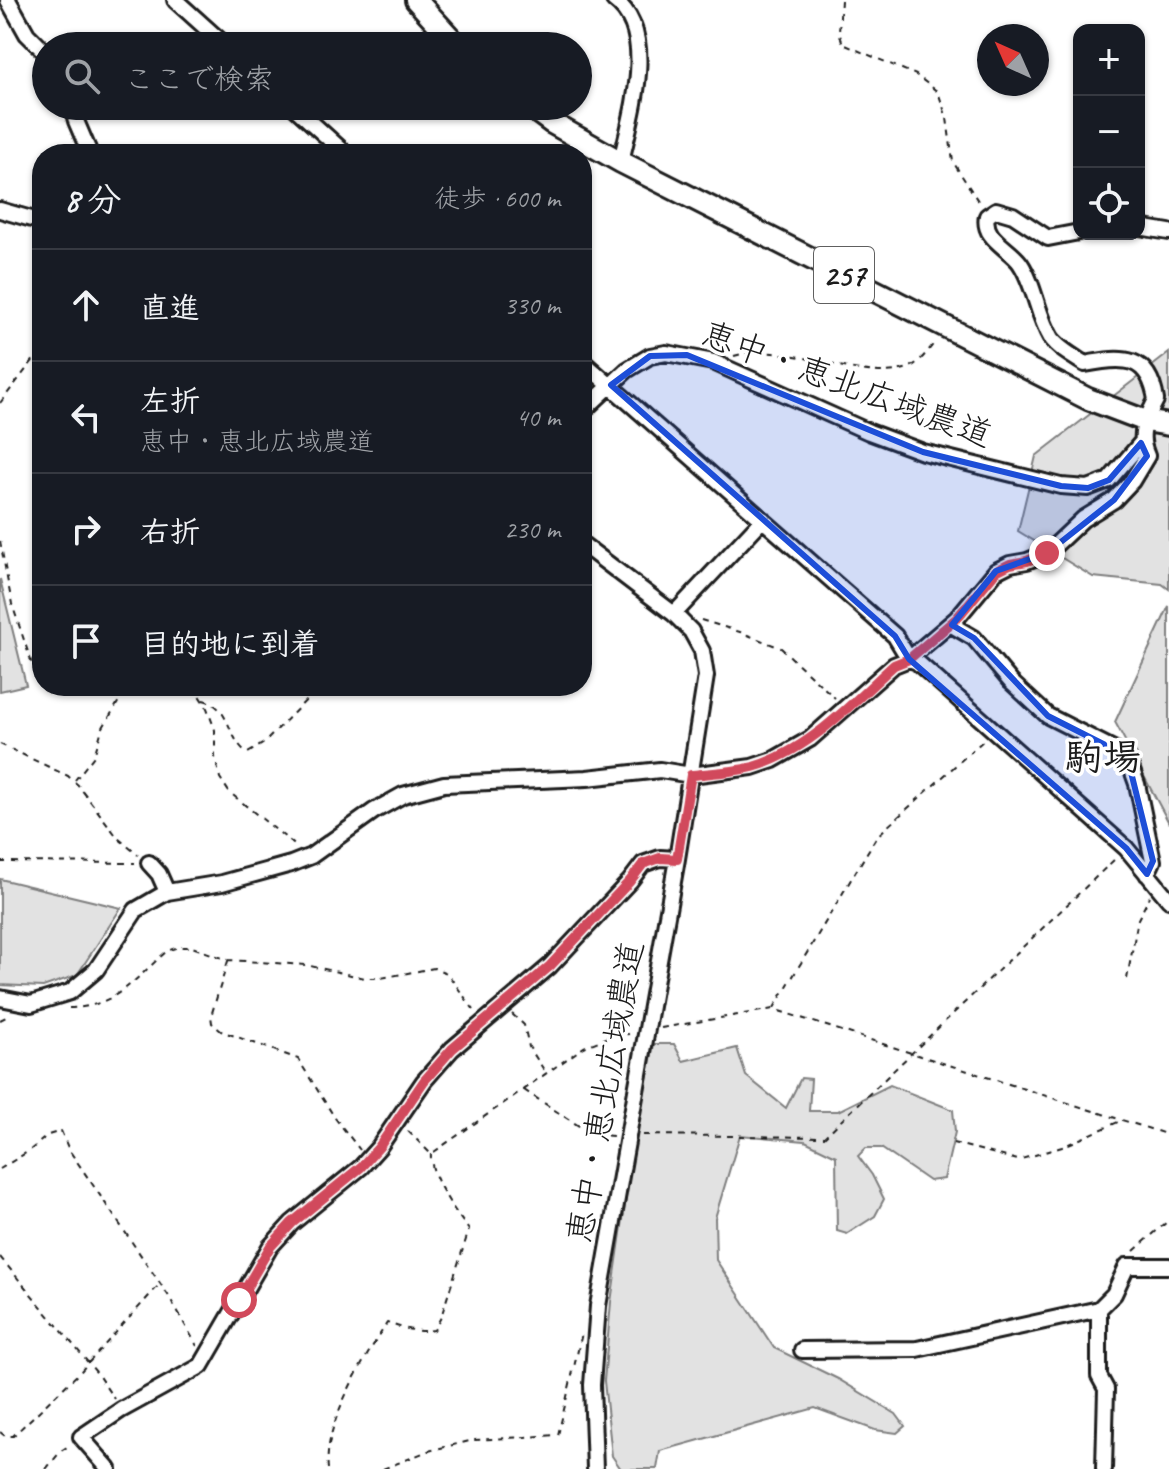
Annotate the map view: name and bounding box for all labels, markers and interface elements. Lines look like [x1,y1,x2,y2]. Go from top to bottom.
north arrow [977,24,1049,96]
map controls [1073,24,1145,240]
button: + [1073,24,1145,96]
search box [32,32,592,120]
icon: search [60,54,104,98]
text: ここで検索 [124,60,274,98]
button: − [1073,96,1145,168]
button: locate [1073,168,1145,240]
text: 8 分 [64,178,122,221]
text: 徒歩 · 600 m [435,182,560,215]
road number: 257 [814,247,874,303]
icon: ahead [64,283,108,327]
text: 直進 [140,289,200,327]
text: 330 m [504,289,560,322]
street label: 恵中・恵北広域農道 [696,311,998,457]
text: 左折 [140,382,200,420]
icon: left [64,395,108,439]
text: 40 m [516,401,560,434]
text: 恵中・恵北広域農道 [140,425,374,458]
icon: right [64,507,108,551]
text: 右折 [140,513,200,551]
text: 230 m [504,513,560,546]
route end [1029,535,1065,571]
icon: arrive [64,619,108,663]
text: 目的地に到着 [140,625,320,663]
district label: 駒場 [1065,734,1141,781]
street label: 恵中・恵北広域農道 [557,938,653,1246]
route start [221,1282,257,1318]

